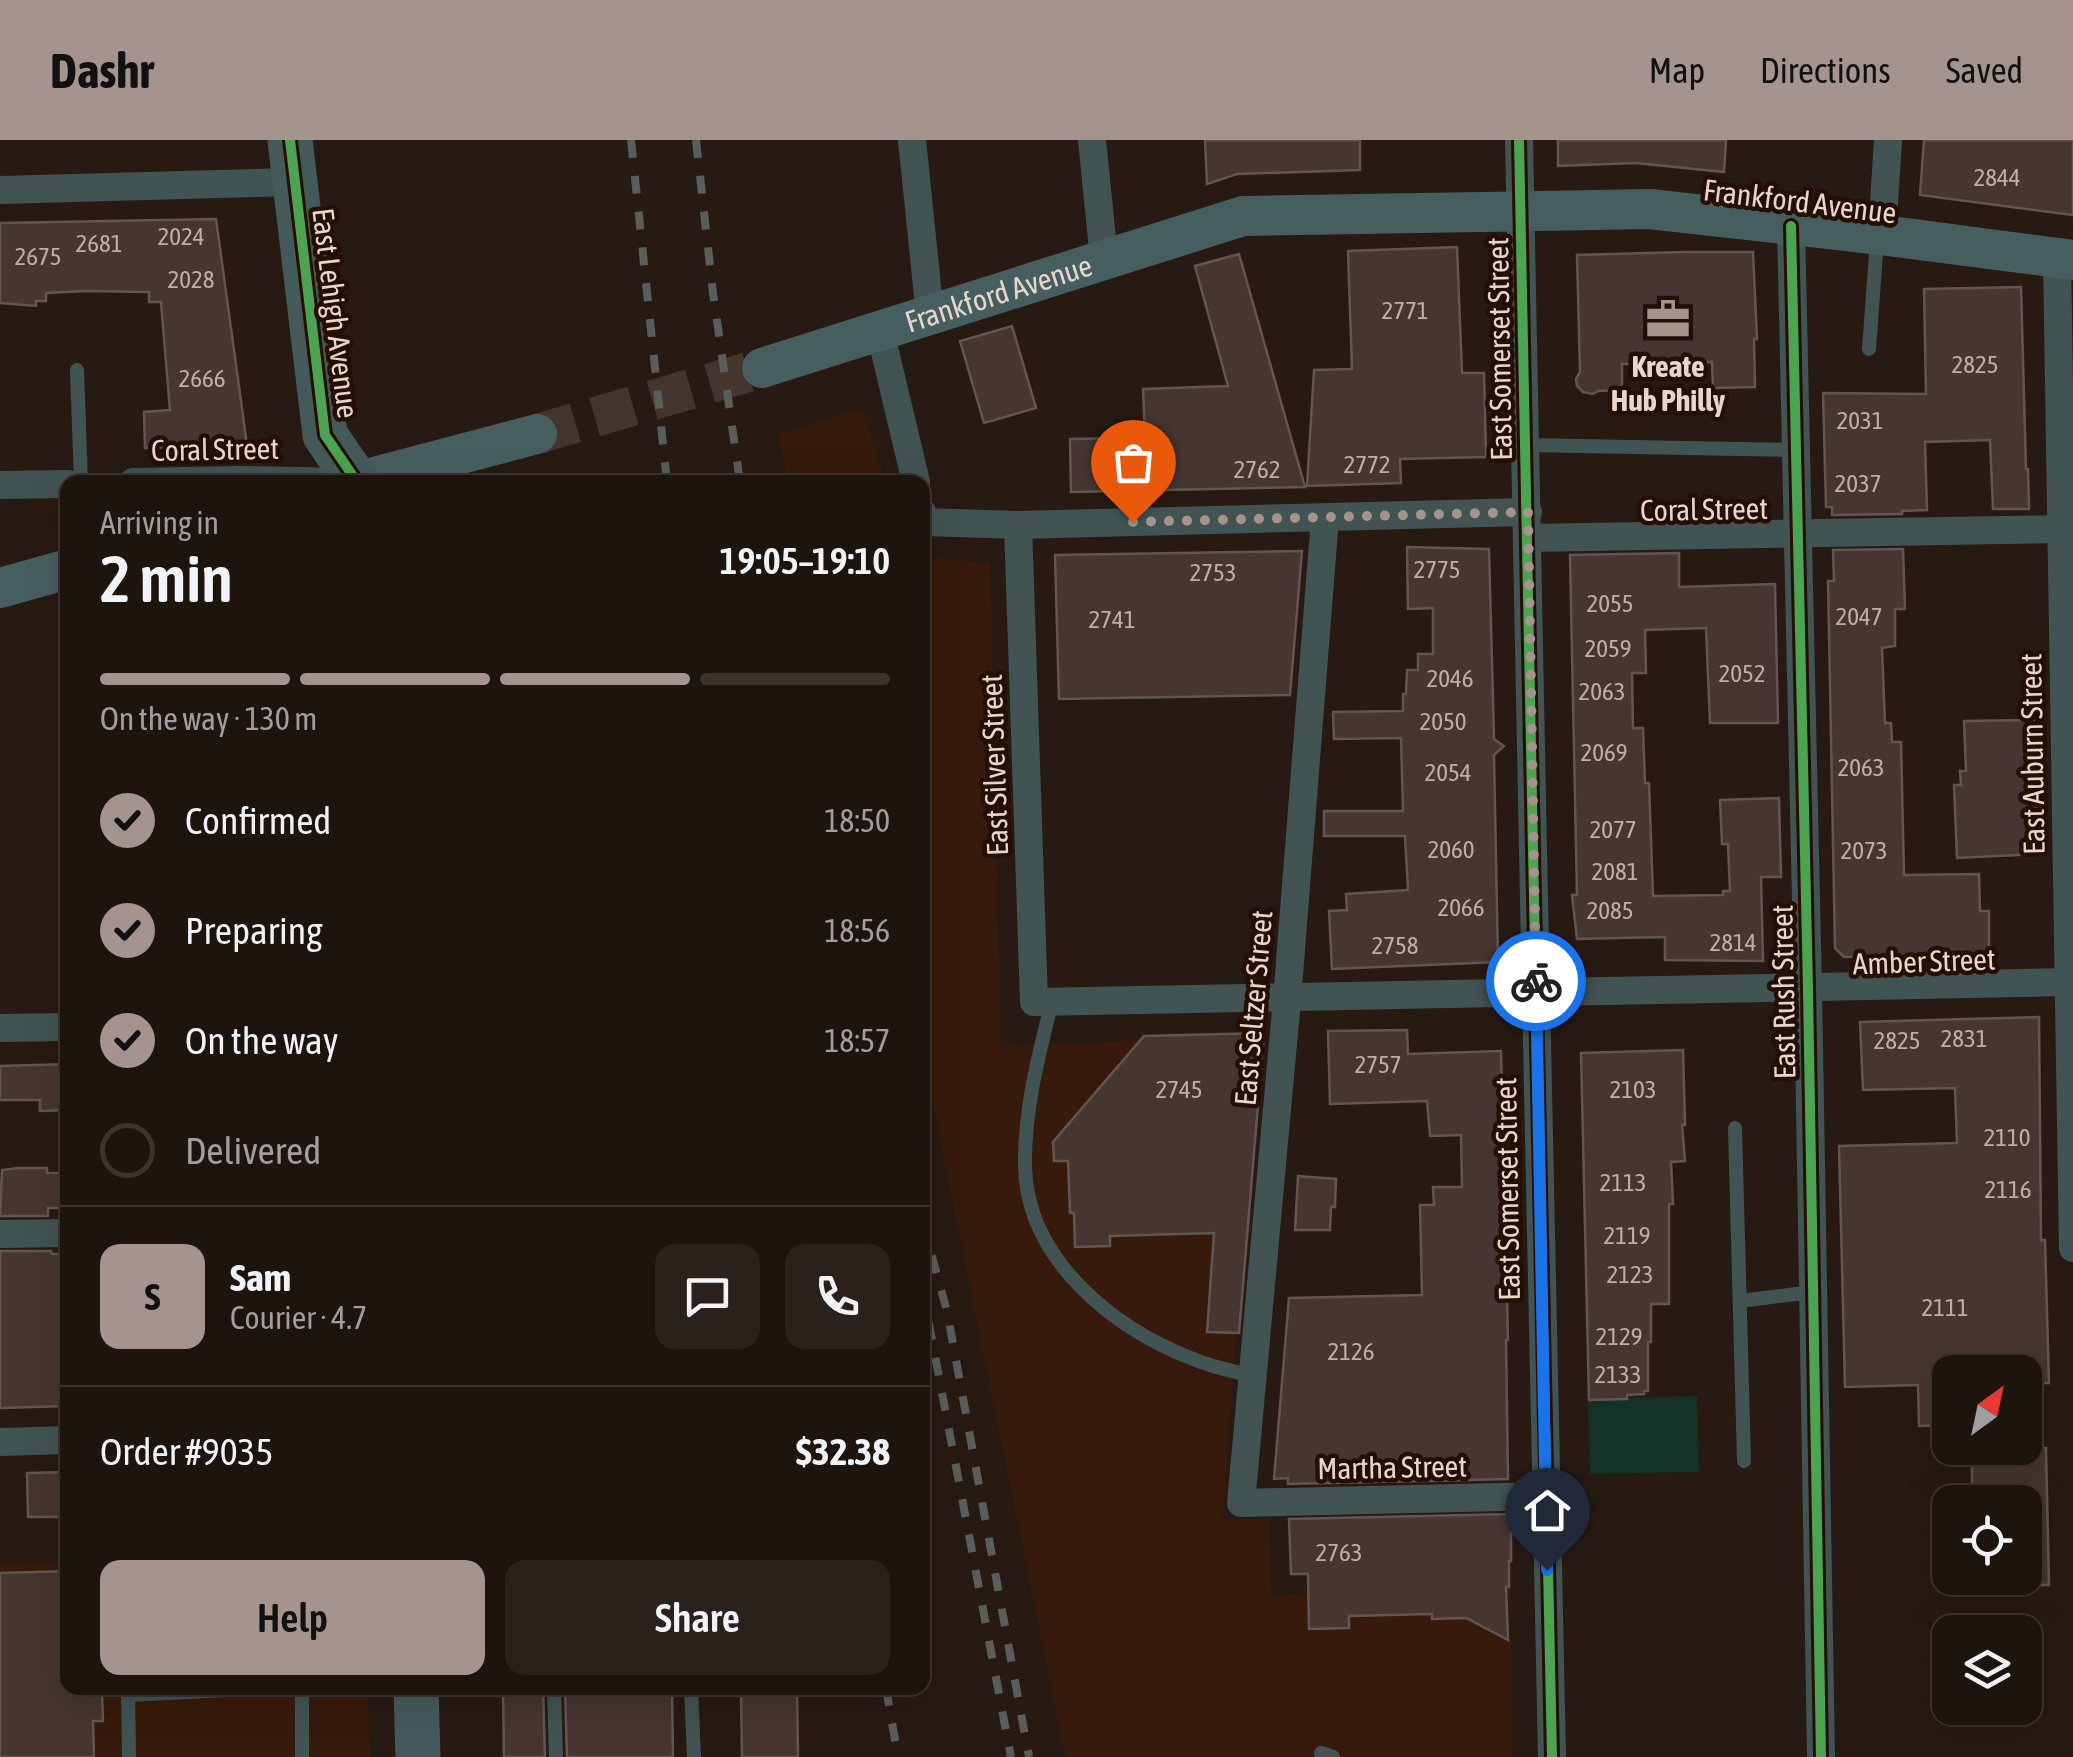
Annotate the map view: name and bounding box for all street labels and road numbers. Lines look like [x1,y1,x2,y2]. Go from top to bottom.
street label: Frankford Avenue [1702,172,1898,230]
street label: East Lehigh Avenue [306,206,366,420]
street label: East Somerset Street [1480,237,1518,461]
street label: Frankford Avenue [901,248,1096,339]
street label: Coral Street [151,431,279,467]
street label: Coral Street [1640,491,1768,527]
street label: East Auburn Street [2013,653,2051,855]
street label: East Silver Street [974,674,1014,856]
street label: East Rush Street [1764,904,1802,1080]
street label: East Seltzer Street [1228,909,1278,1107]
street label: Amber Street [1852,942,1996,980]
street label: East Somerset Street [1488,1077,1526,1301]
street label: Martha Street [1317,1449,1467,1485]

